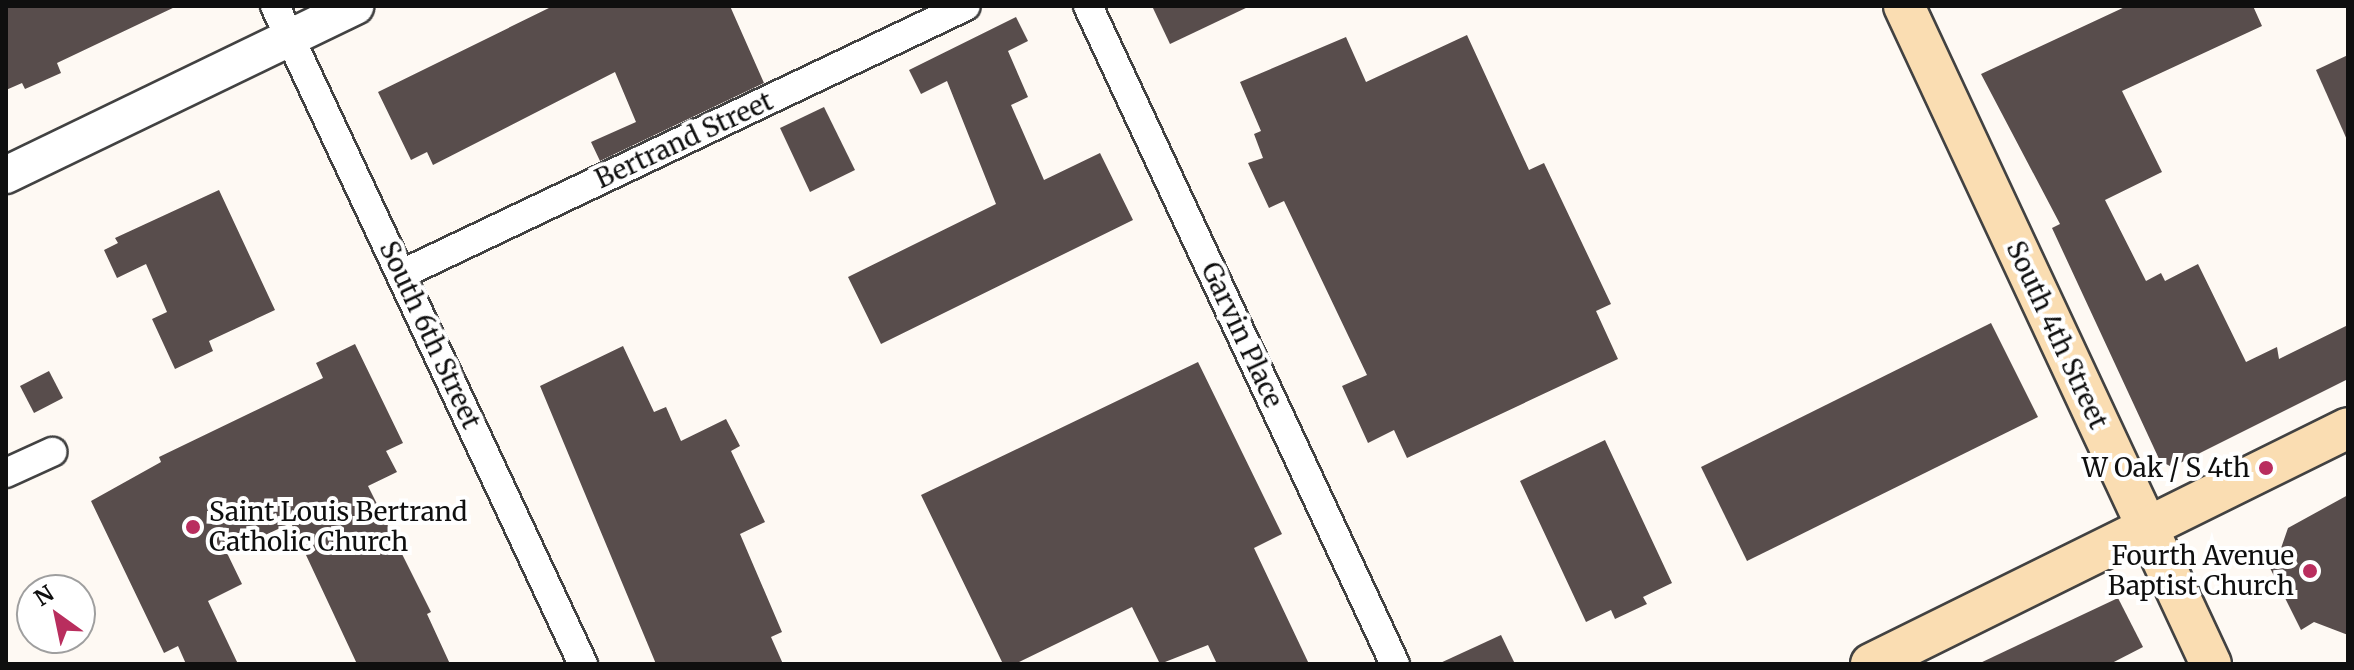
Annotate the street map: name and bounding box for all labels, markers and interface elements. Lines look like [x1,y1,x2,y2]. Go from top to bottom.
street label: Bertrand Street [590,85,778,195]
street label: South 6th Street [373,236,487,434]
street label: South 4th Street [2000,236,2114,434]
street label: Garvin Place [1195,257,1289,413]
place label: W Oak / S 4th [2082,452,2250,484]
marker: W Oak / S 4th [2257,459,2275,477]
place label: Saint Louis Bertrand Catholic Church [209,496,467,558]
marker: Saint Louis Bertrand Catholic Church [184,518,202,536]
place label: Fourth Avenue Baptist Church [2108,540,2294,602]
marker: Fourth Avenue Baptist Church [2301,562,2319,580]
north arrow [16,574,96,654]
text: N [29,579,59,612]

